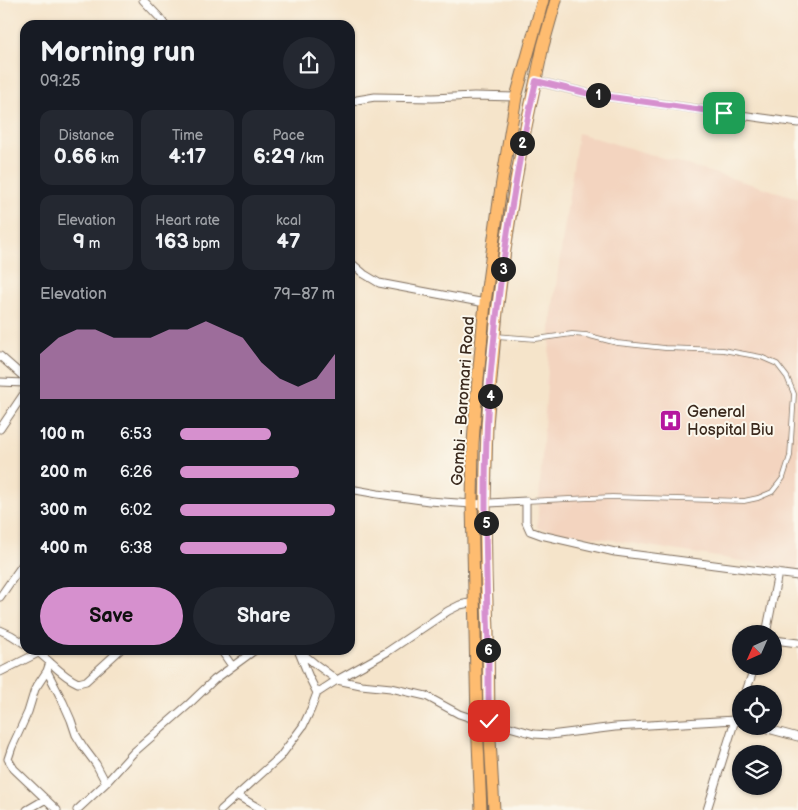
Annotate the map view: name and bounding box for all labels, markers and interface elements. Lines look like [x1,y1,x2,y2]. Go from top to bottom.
text: Morning run [40,36,195,69]
button: share [283,37,335,89]
text: 09:25 [40,72,81,91]
pin: 1 [586,82,610,108]
text: 1 [596,87,601,104]
pin [703,92,745,134]
icon: arrive [710,99,738,127]
text: Distance [59,127,114,144]
text: Time [172,127,203,144]
text: Pace [273,127,304,144]
pin: 2 [510,130,534,156]
text: 2 [518,135,527,152]
text: 0.66 [54,144,97,169]
text: 4:17 [169,144,206,169]
text: 6:29 [253,144,296,169]
text: km [97,150,119,167]
text: /km [296,150,324,167]
text: Elevation [57,212,116,229]
text: Heart rate [155,212,220,229]
text: kcal [276,212,301,229]
text: 9 [73,229,85,254]
text: 163 [155,229,189,254]
text: 47 [277,229,300,254]
text: m [85,235,100,252]
text: bpm [189,235,220,252]
pin: 3 [490,256,516,282]
text: 3 [499,261,508,278]
text: Elevation [40,285,107,304]
text: 79–87 m [274,285,335,304]
street label: Gombi - Baromari Road [448,316,479,486]
pin: 4 [478,384,502,408]
text: 4 [486,388,495,405]
place label: General Hospital Biu [687,403,774,440]
hospital icon: General Hospital Biu [659,408,683,432]
text: 100 m [40,425,85,444]
text: 6:53 [120,425,152,444]
text: 200 m [40,463,87,482]
text: 6:26 [120,463,152,482]
text: 300 m [40,501,87,520]
text: 6:02 [120,501,152,520]
pin: 5 [474,510,498,536]
text: 5 [482,515,491,532]
text: 400 m [40,539,87,558]
text: 6:38 [120,539,152,558]
button: Save [40,587,183,645]
button: Share [193,587,335,645]
north arrow [732,625,782,675]
map controls [732,625,782,795]
pin: 6 [476,638,500,662]
text: 6 [484,642,493,659]
button: locate [732,685,782,735]
pin [468,700,510,742]
icon: check [475,707,503,735]
button: layers [732,745,782,795]

